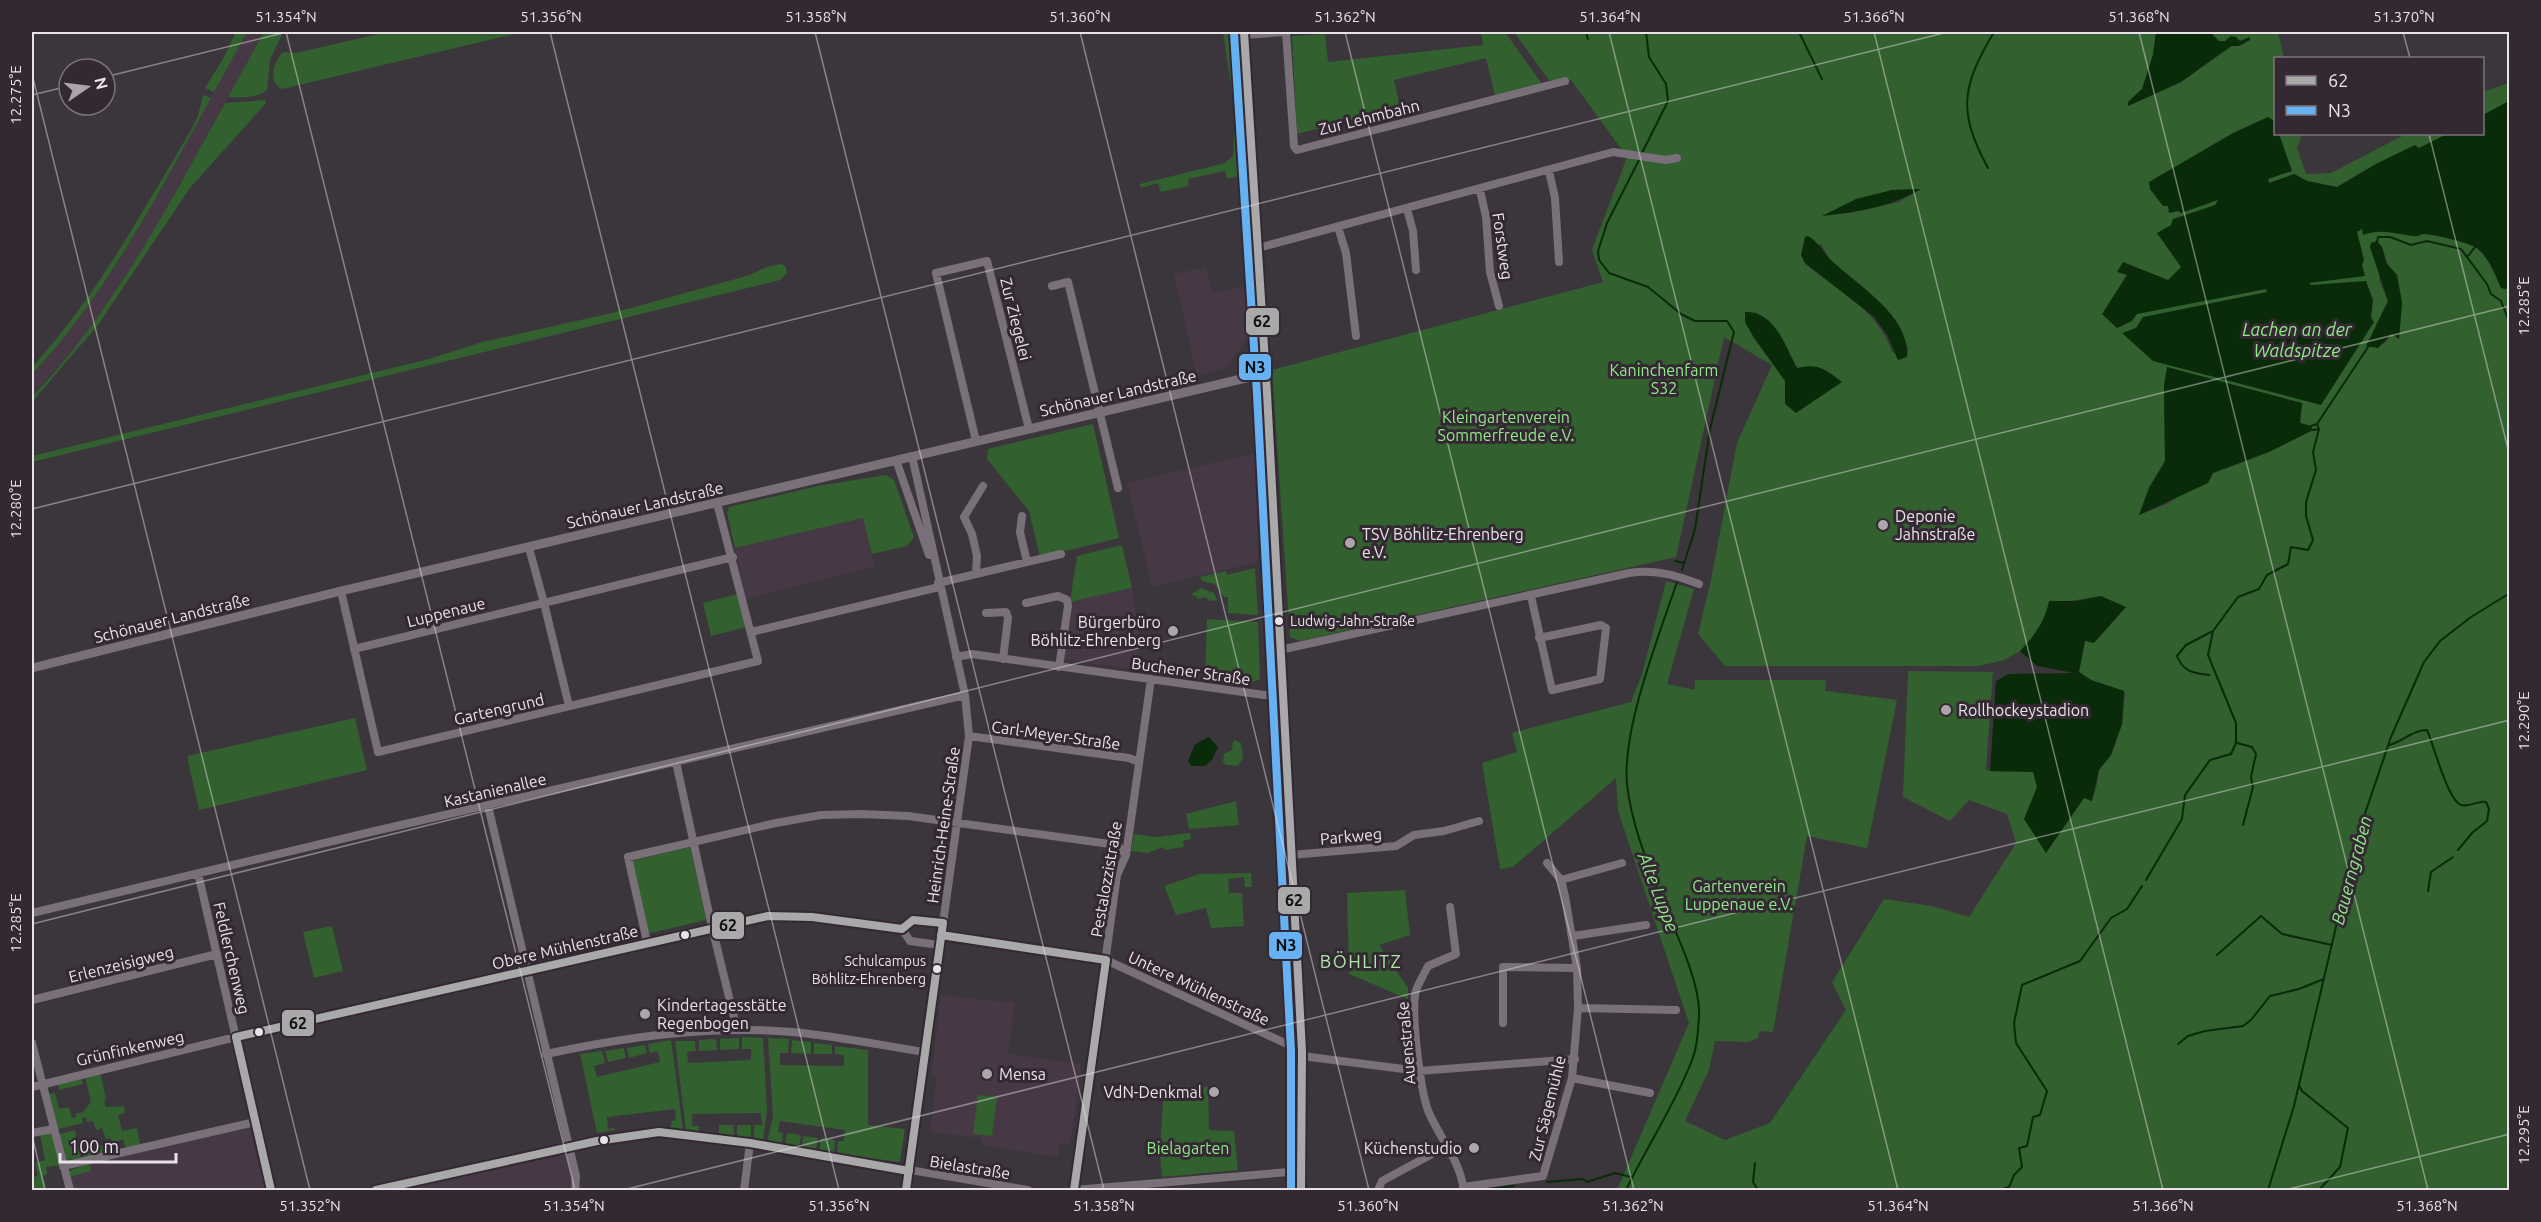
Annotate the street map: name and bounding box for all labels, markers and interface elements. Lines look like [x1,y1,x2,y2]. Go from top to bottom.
text: 51.354°N [255,8,317,25]
text: 51.356°N [520,8,582,25]
text: 51.358°N [785,8,847,25]
text: 51.360°N [1049,8,1111,25]
text: 51.362°N [1314,8,1376,25]
text: 51.364°N [1579,8,1641,25]
text: 51.366°N [1843,8,1905,25]
text: 51.368°N [2108,8,2170,25]
text: 51.370°N [2373,8,2435,25]
north arrow [57,57,117,117]
legend [2274,57,2484,135]
text: 12.275°E [7,65,24,125]
text: 62 [2328,70,2348,90]
text: N [91,75,112,91]
street label: Zur Lehmbahn [1317,96,1421,138]
text: N3 [2328,100,2351,120]
street label: Forstweg [1489,211,1517,281]
street label: Zur Ziegelei [997,276,1035,362]
text: 12.285°E [2515,276,2532,336]
line badge: 62 [1245,307,1280,336]
text: 62 [1253,312,1271,330]
water label: Lachen an der Waldspitze [2242,319,2353,360]
line badge: N3 [1238,353,1272,381]
text: N3 [1245,358,1265,376]
park label: Kaninchenfarm S32 [1610,361,1718,397]
street label: Schönauer Landstraße [1038,366,1198,420]
park label: Kleingartenverein Sommerfreude e.V. [1438,408,1574,444]
street label: Schönauer Landstraße [565,478,725,532]
text: 12.280°E [7,479,24,539]
place label: Deponie Jahnstraße [1895,507,1975,543]
marker: Deponie Jahnstraße [1876,518,1890,532]
place label: TSV Böhlitz-Ehrenberg e.V. [1362,525,1524,561]
marker: TSV Böhlitz-Ehrenberg e.V. [1343,536,1357,550]
street label: Schönauer Landstraße [92,590,252,646]
street label: Luppenaue [405,594,487,630]
place label: Bürgerbüro Böhlitz-Ehrenberg [1030,613,1161,649]
place label: Ludwig-Jahn-Straße [1290,613,1415,629]
marker: Ludwig-Jahn-Straße [1273,615,1285,627]
marker: Bürgerbüro Böhlitz-Ehrenberg [1166,624,1180,638]
street label: Buchener Straße [1130,654,1252,688]
street label: Gartengrund [452,690,546,728]
text: 12.290°E [2515,691,2532,751]
place label: Rollhockeystadion [1958,701,2089,719]
marker: Rollhockeystadion [1939,703,1953,717]
street label: Carl-Meyer-Straße [990,717,1122,753]
street label: Heinrich-Heine-Straße [923,745,963,905]
street label: Kastanienallee [442,769,548,811]
water label: Bauerngraben [2327,813,2375,927]
street label: Pestalozzistraße [1087,820,1125,938]
street label: Parkweg [1319,824,1383,848]
water label: Alte Luppe [1634,849,1683,934]
park label: Gartenverein Luppenaue e.V. [1685,877,1793,913]
line badge: 62 [1277,886,1311,915]
text: 62 [1285,891,1303,909]
text: 12.285°E [7,893,24,953]
street label: Feldlerchenweg [210,900,254,1016]
line badge: 62 [711,911,745,940]
text: 62 [719,916,737,934]
street label: Obere Mühlenstraße [490,921,640,973]
unlabelled marker [679,929,691,941]
line badge: N3 [1268,931,1303,960]
text: N3 [1276,936,1296,954]
street label: Erlenzeisigweg [67,942,175,986]
street label: Untere Mühlenstraße [1125,947,1273,1029]
district label: BÖHLITZ [1320,951,1402,971]
place label: Schulcampus Böhlitz-Ehrenberg [812,953,926,987]
marker: Schulcampus Böhlitz-Ehrenberg [931,963,943,975]
place label: Kindertagesstätte Regenbogen [657,996,787,1032]
street label: Auenstraße [1393,1001,1419,1085]
marker: Kindertagesstätte Regenbogen [638,1007,652,1021]
line badge: 62 [281,1009,315,1037]
text: 62 [289,1014,307,1032]
unlabelled marker [253,1026,265,1038]
street label: Grünfinkenweg [74,1027,186,1069]
street label: Zur Sägemühle [1525,1054,1569,1162]
place label: Mensa [999,1065,1046,1083]
marker: Mensa [980,1067,994,1081]
place label: VdN-Denkmal [1103,1083,1202,1101]
marker: VdN-Denkmal [1207,1085,1221,1099]
text: 12.295°E [2515,1105,2532,1165]
scale bar [60,1126,176,1164]
unlabelled marker [598,1134,610,1146]
text: 100 m [69,1136,119,1156]
park label: Bielagarten [1146,1139,1230,1157]
place label: Küchenstudio [1364,1139,1462,1157]
marker: Küchenstudio [1467,1141,1481,1155]
street label: Bielastraße [928,1152,1012,1182]
text: 51.352°N [279,1197,341,1214]
text: 51.354°N [543,1197,605,1214]
text: 51.356°N [808,1197,870,1214]
text: 51.358°N [1073,1197,1135,1214]
text: 51.360°N [1337,1197,1399,1214]
text: 51.362°N [1602,1197,1664,1214]
text: 51.364°N [1867,1197,1929,1214]
text: 51.366°N [2132,1197,2194,1214]
text: 51.368°N [2396,1197,2458,1214]

